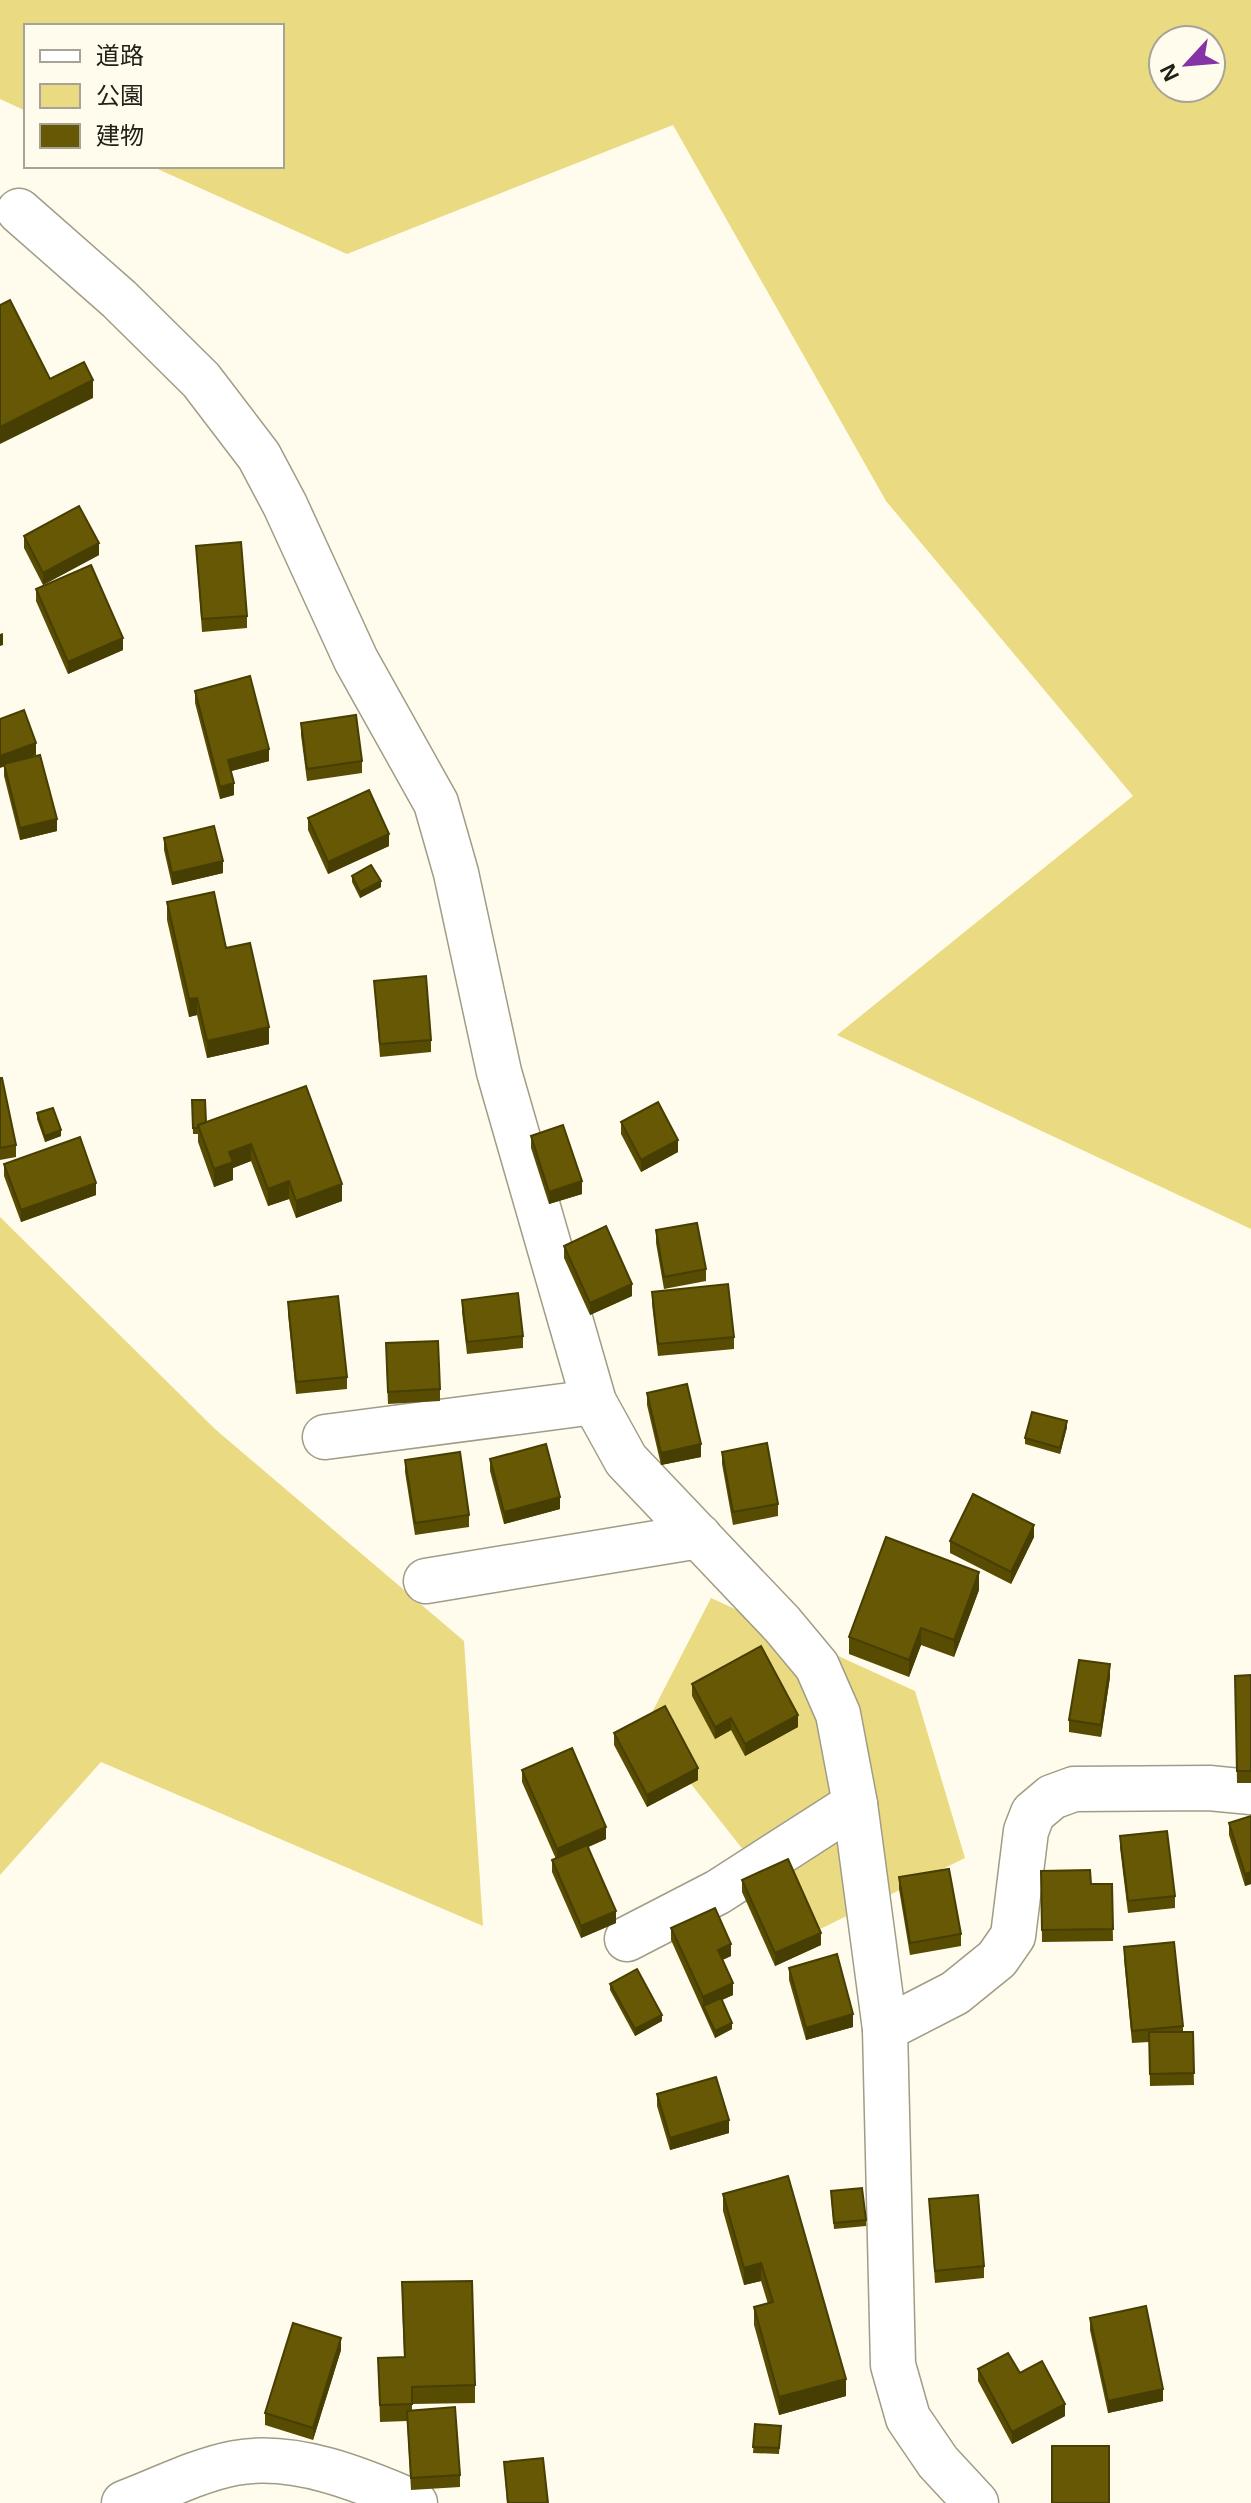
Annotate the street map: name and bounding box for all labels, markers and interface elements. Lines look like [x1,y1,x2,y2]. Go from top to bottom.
legend [24,24,284,168]
north arrow [1147,24,1227,104]
text: 道路 [96,42,144,69]
text: N [1155,60,1184,85]
text: 公園 [96,82,144,109]
text: 建物 [96,122,144,149]

